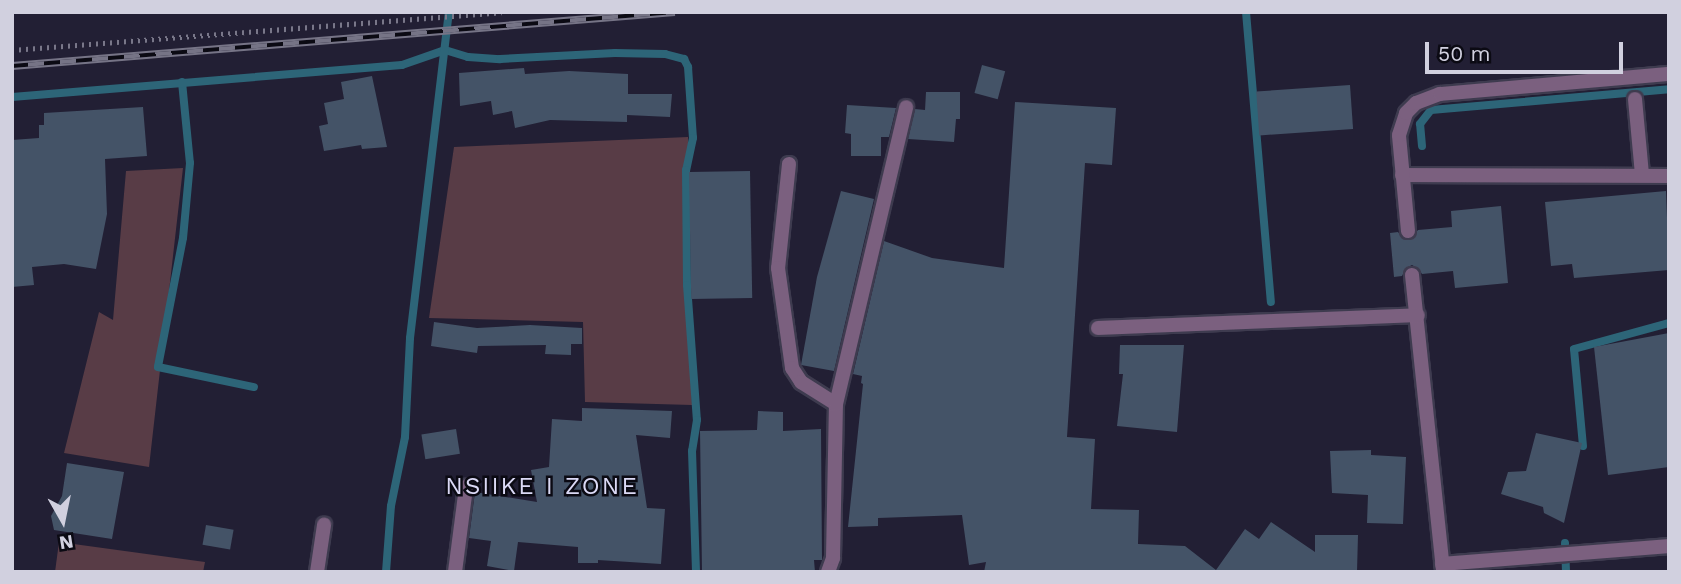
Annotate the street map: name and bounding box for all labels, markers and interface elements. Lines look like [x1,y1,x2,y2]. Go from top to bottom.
scale bar [1429,28,1627,72]
text: 50 m [1438,41,1490,66]
district label: NSIIKE I ZONE [447,473,637,501]
north arrow [28,486,98,556]
text: N [58,530,75,555]

